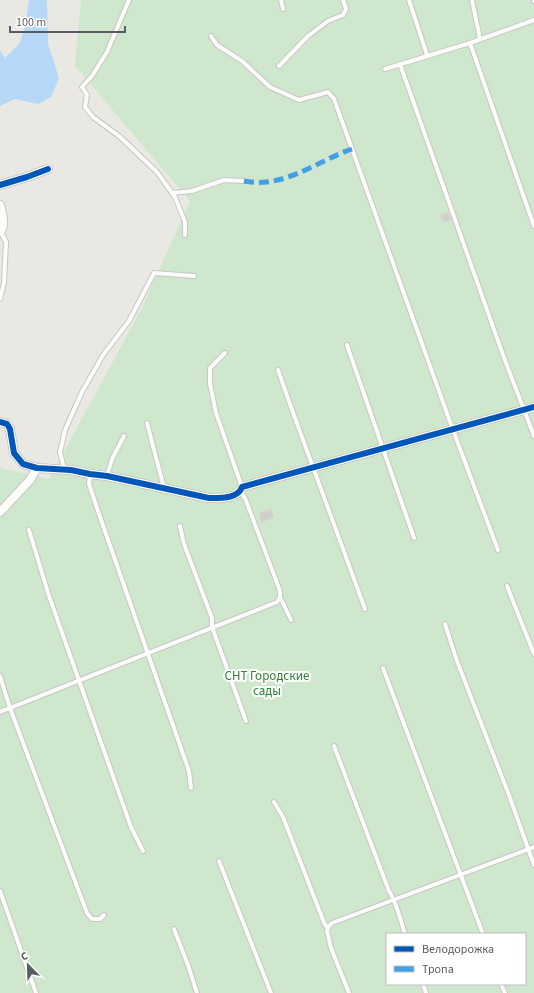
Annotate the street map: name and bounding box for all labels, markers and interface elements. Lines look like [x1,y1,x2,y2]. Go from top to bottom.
scale bar [10,8,125,34]
text: 100 m [16,14,46,31]
park label: СНТ Городские сады [225,667,309,700]
legend [386,933,526,985]
text: Велодорожка [422,941,494,958]
north arrow [8,945,48,985]
text: С [18,948,31,964]
text: Тропа [422,961,454,978]

